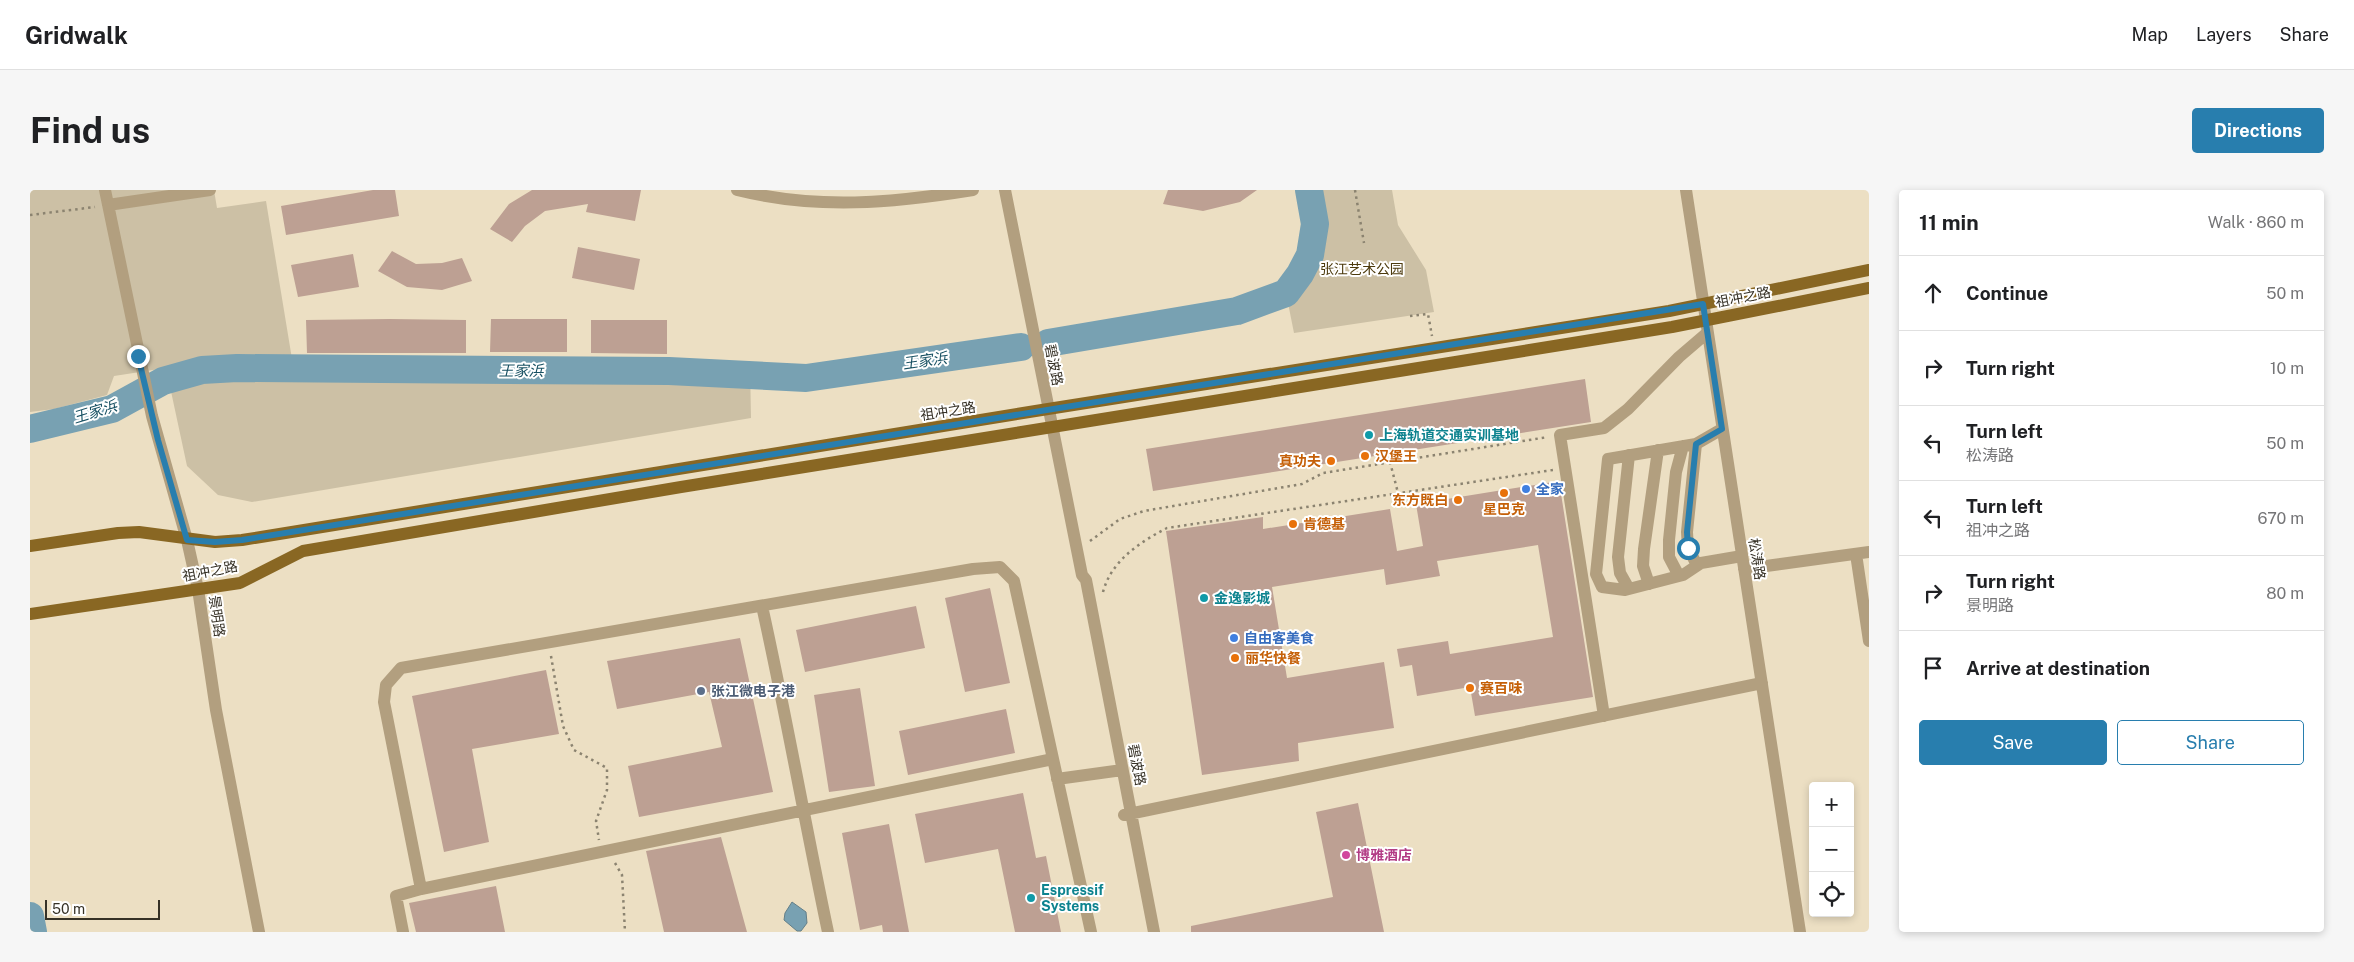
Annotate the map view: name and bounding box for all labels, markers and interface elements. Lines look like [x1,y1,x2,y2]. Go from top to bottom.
text: Gridwalk [25,21,128,49]
text: Map [2132,24,2168,45]
text: Layers [2196,24,2252,45]
text: Share [2280,24,2329,45]
button: Directions [2192,108,2324,153]
text: Find us [30,110,150,151]
text: 11 min [1919,210,1979,235]
text: Walk · 860 m [2208,213,2304,232]
park label: 张江艺术公园 [1320,261,1404,277]
icon: ahead [1919,279,1947,307]
text: Continue [1966,282,2048,304]
street label: 祖冲之路 [1714,284,1772,310]
text: 50 m [2266,284,2304,303]
street label: 碧波路 [1042,343,1066,387]
route end [127,345,150,368]
water label: 王家浜 [901,349,950,372]
icon: right [1919,354,1947,382]
text: Turn right [1966,357,2055,379]
text: 10 m [2270,359,2304,378]
water label: 王家浜 [498,362,545,379]
water label: 王家浜 [71,396,121,426]
street label: 祖冲之路 [919,399,977,423]
text: Turn left [1966,420,2043,442]
place label: 上海轨道交通实训基地 [1379,427,1519,443]
marker: 上海轨道交通实训基地 [1363,429,1375,441]
icon: left [1919,429,1947,457]
text: 50 m [2266,434,2304,453]
text: 松涛路 [1966,446,2014,465]
place label: 汉堡王 [1375,448,1417,464]
marker: 汉堡王 [1359,450,1371,462]
place label: 真功夫 [1279,453,1321,469]
marker: 真功夫 [1325,455,1337,467]
place label: 全家 [1536,481,1564,497]
marker: 全家 [1520,483,1532,495]
marker: 星巴克 [1498,487,1510,499]
place label: 东方既白 [1392,492,1448,508]
marker: 东方既白 [1452,494,1464,506]
text: Turn left [1966,495,2043,517]
place label: 星巴克 [1483,501,1525,517]
icon: left [1919,504,1947,532]
text: 670 m [2258,509,2304,528]
place label: 肯德基 [1303,516,1345,532]
marker: 肯德基 [1287,518,1299,530]
text: 祖冲之路 [1966,521,2030,540]
route start [1677,537,1700,560]
street label: 松涛路 [1746,537,1768,581]
street label: 祖冲之路 [181,558,239,584]
text: Turn right [1966,570,2055,592]
icon: right [1919,579,1947,607]
text: 80 m [2266,584,2304,603]
place label: 金逸影城 [1214,590,1270,606]
marker: 金逸影城 [1198,592,1210,604]
street label: 景明路 [206,594,228,638]
text: 景明路 [1966,596,2014,615]
place label: 自由客美食 [1244,630,1314,646]
marker: 自由客美食 [1228,632,1240,644]
place label: 丽华快餐 [1245,650,1301,666]
marker: 丽华快餐 [1229,652,1241,664]
icon: arrive [1919,654,1947,682]
text: Arrive at destination [1966,657,2150,679]
place label: 赛百味 [1480,680,1523,696]
marker: 赛百味 [1464,682,1476,694]
place label: 张江微电子港 [711,683,795,699]
marker: 张江微电子港 [695,685,707,697]
button: Save [1919,720,2107,765]
button: Share [2117,720,2304,765]
street label: 碧波路 [1125,743,1149,787]
map controls [1809,782,1854,917]
button: + [1809,782,1854,827]
button: − [1809,827,1854,872]
place label: 博雅酒店 [1356,847,1412,863]
marker: 博雅酒店 [1340,849,1352,861]
button: locate [1809,872,1854,917]
place label: Espressif Systems [1041,882,1104,914]
marker: Espressif Systems [1025,892,1037,904]
scale bar [45,897,160,920]
text: 50 m [52,901,85,917]

